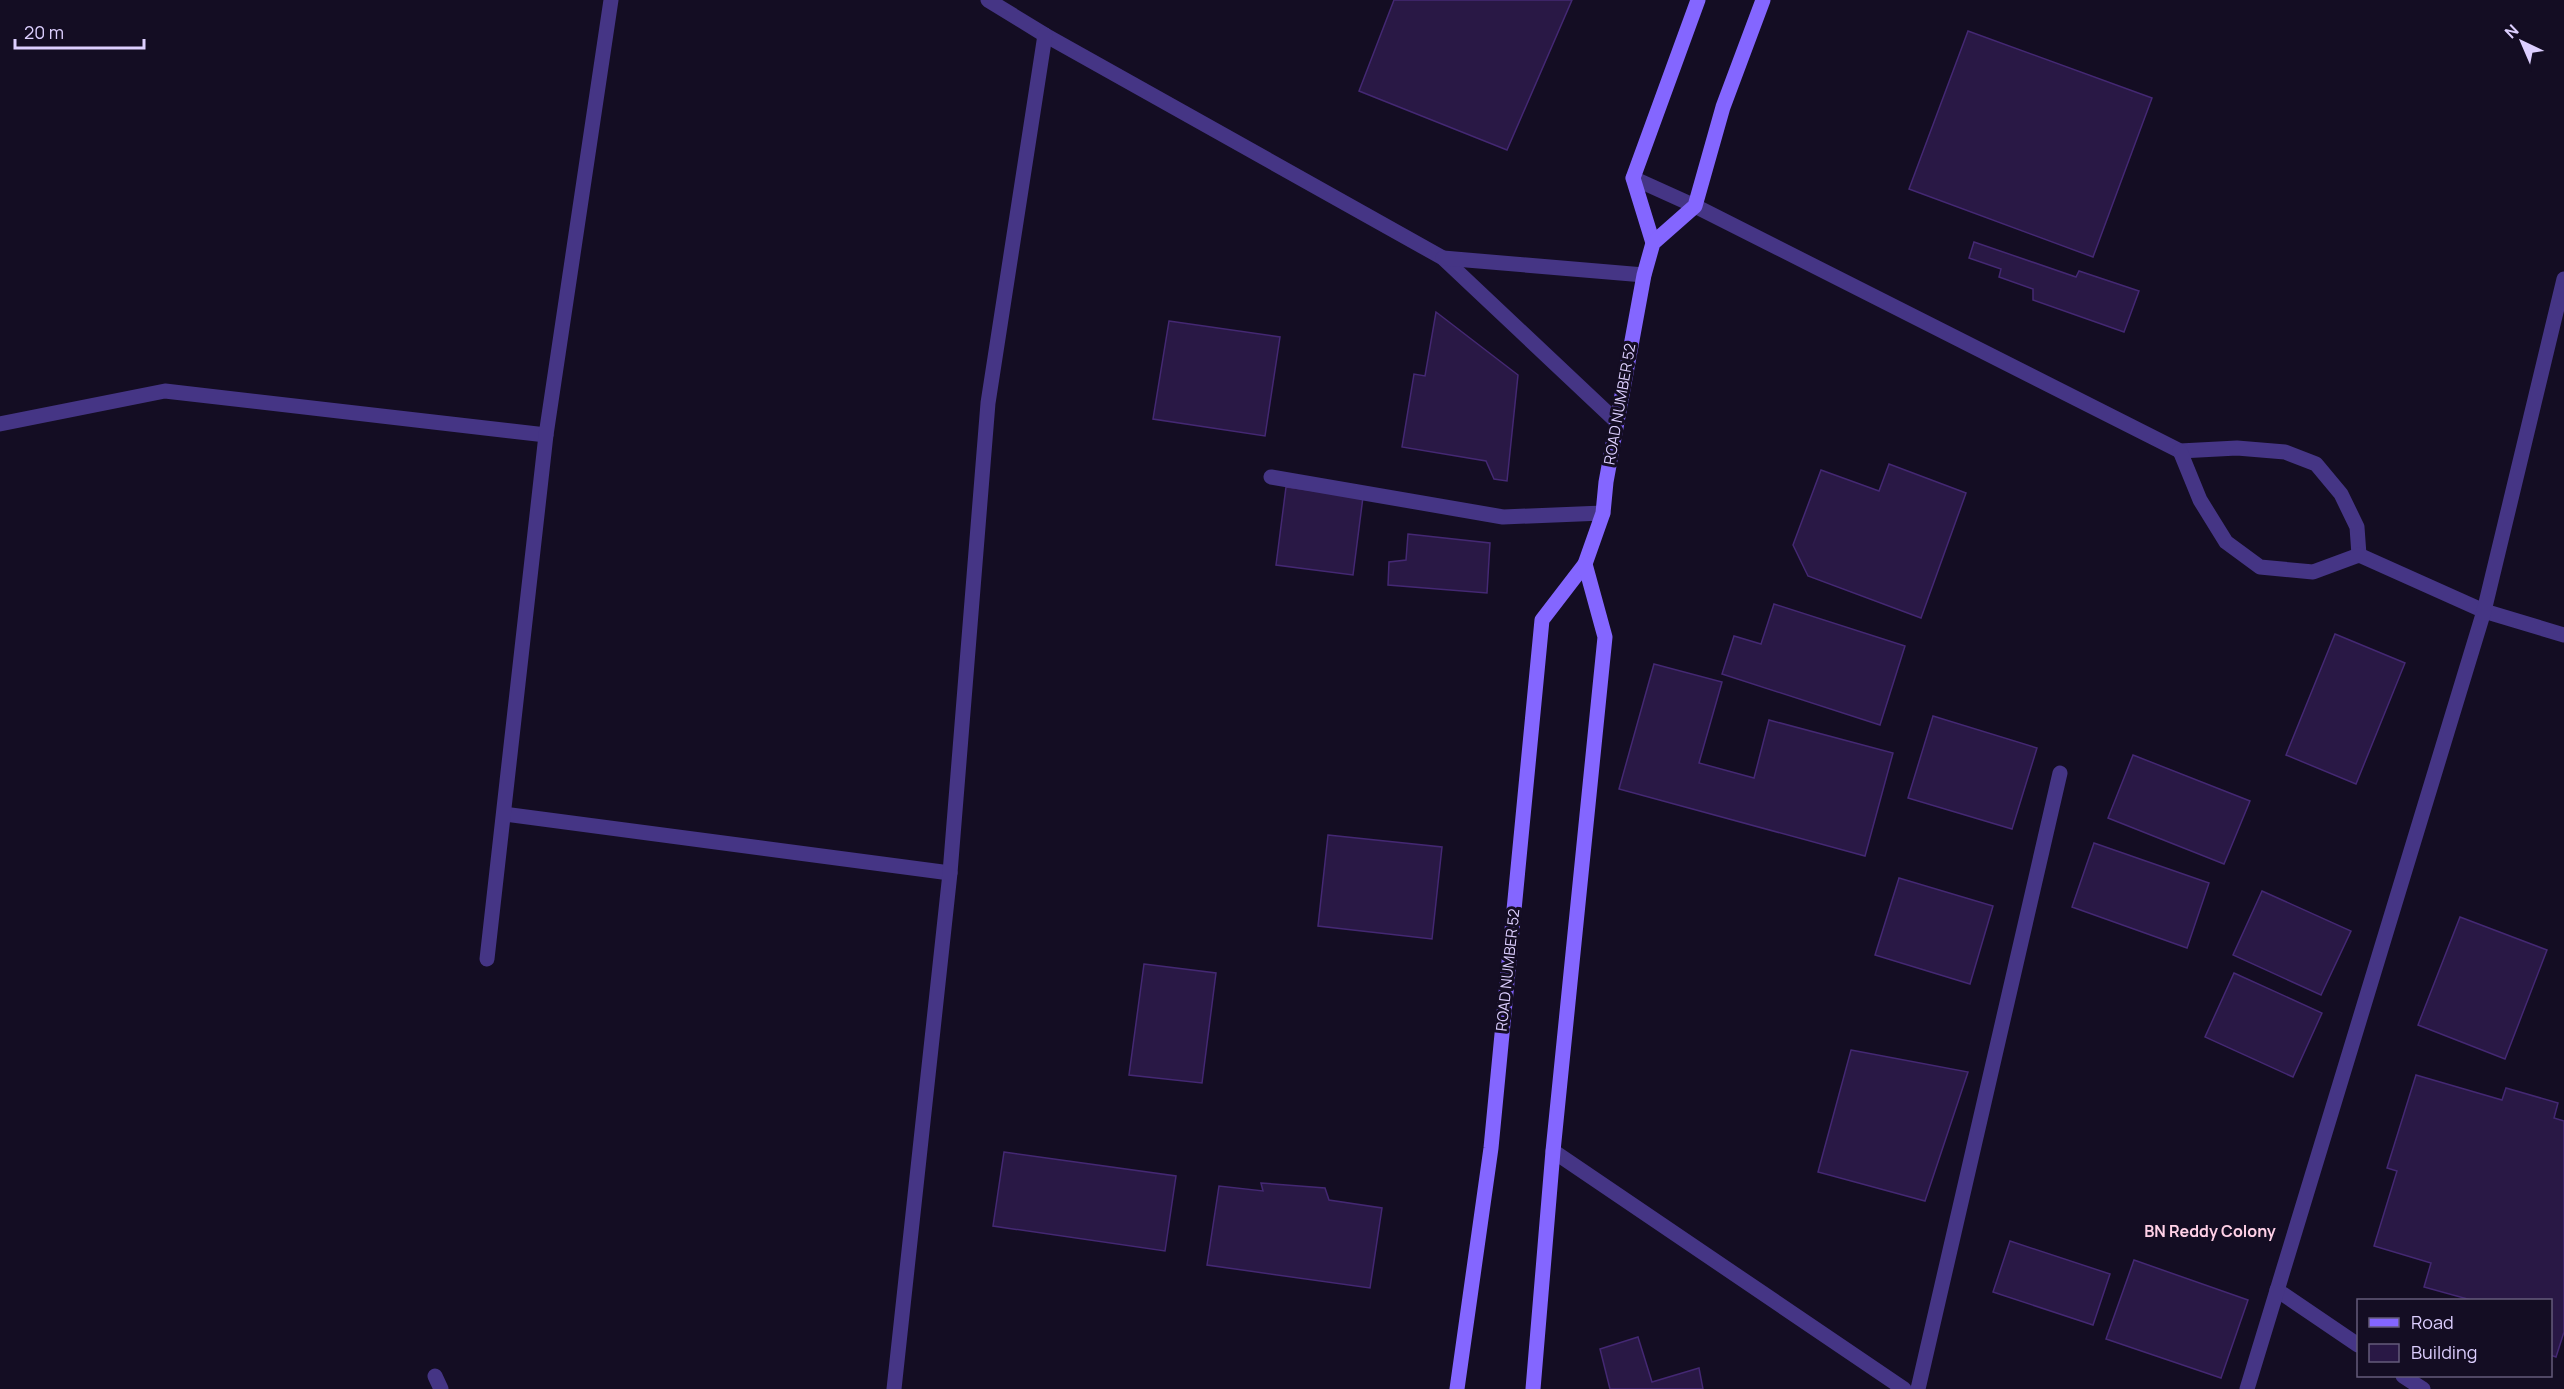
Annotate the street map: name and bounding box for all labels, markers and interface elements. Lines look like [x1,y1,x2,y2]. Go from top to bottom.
scale bar [15,12,144,50]
north arrow [2492,12,2552,72]
text: N [2500,19,2523,43]
text: 20 m [24,20,64,44]
street label: ROAD NUMBER 52 [1598,342,1641,466]
street label: ROAD NUMBER 52 [1491,908,1524,1032]
district label: BN Reddy Colony [2144,1220,2276,1242]
legend [2357,1299,2552,1377]
text: Road [2411,1310,2454,1334]
text: Building [2411,1340,2477,1364]

